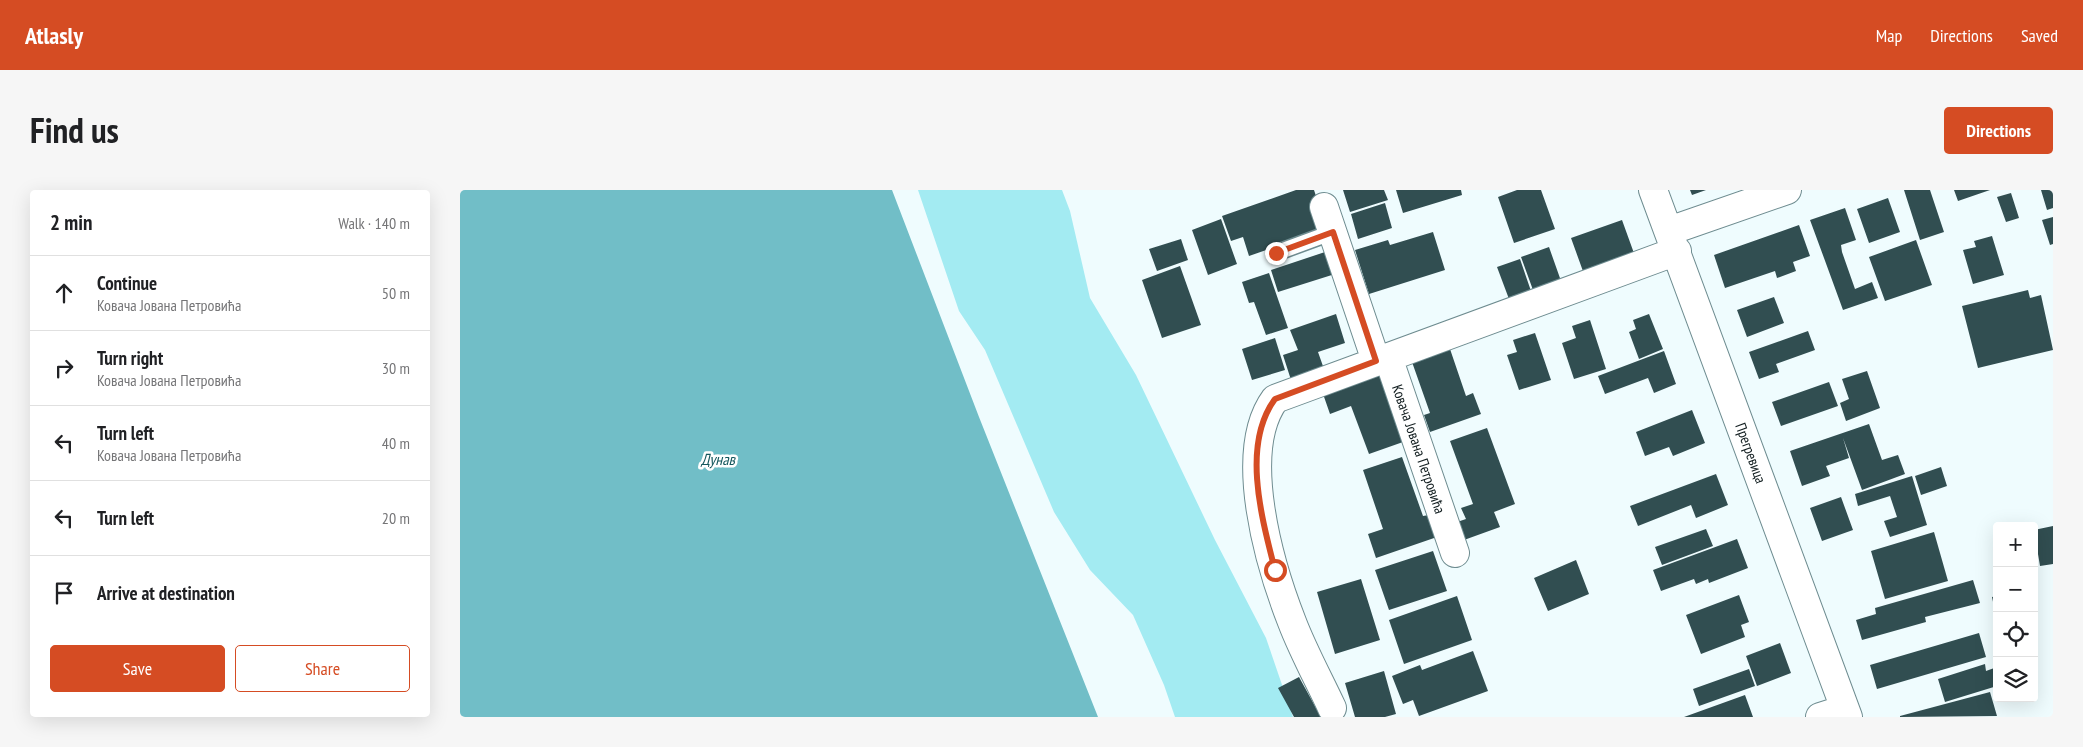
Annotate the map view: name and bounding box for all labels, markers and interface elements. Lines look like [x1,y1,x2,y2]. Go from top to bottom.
text: Atlasly [25,20,83,51]
text: Map [1876,24,1902,47]
text: Directions [1930,24,1993,47]
text: Saved [2021,24,2058,47]
text: Find us [30,107,119,153]
button: Directions [1944,107,2053,154]
text: 2 min [50,209,92,236]
text: Walk · 140 m [338,213,410,233]
route end [1265,242,1288,265]
text: Continue [97,271,157,295]
icon: ahead [50,279,78,307]
text: 50 m [382,283,410,303]
text: Ковача Јована Петровића [97,295,241,315]
text: Turn right [97,346,163,370]
icon: right [50,354,78,382]
text: 30 m [382,358,410,378]
text: Ковача Јована Петровића [97,370,241,390]
street label: Ковача Јована Петровића [1388,382,1450,516]
street label: Прегревица [1731,420,1771,486]
text: Turn left [97,421,154,445]
icon: left [50,429,78,457]
text: 40 m [382,433,410,453]
text: Ковача Јована Петровића [97,445,241,465]
water label: Дунав [700,449,737,469]
icon: left [50,504,78,532]
text: Turn left [97,506,154,530]
text: 20 m [382,508,410,528]
map controls [1993,522,2038,702]
button: + [1993,522,2038,567]
route start [1264,559,1287,582]
button: − [1993,567,2038,612]
icon: arrive [50,579,78,607]
text: Arrive at destination [97,581,235,605]
button: locate [1993,612,2038,657]
button: Save [50,645,225,692]
button: Share [235,645,410,692]
button: layers [1993,657,2038,702]

